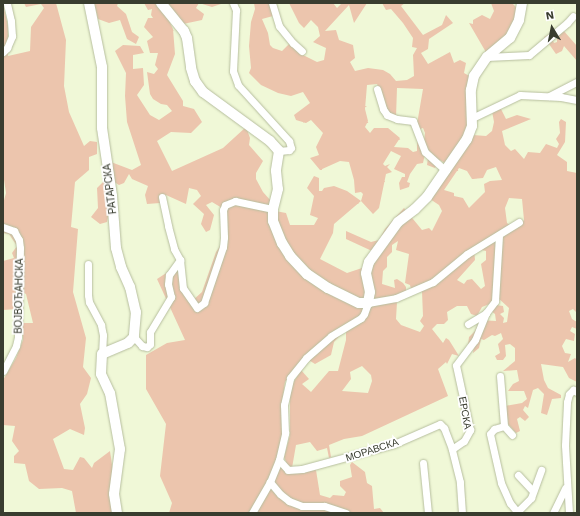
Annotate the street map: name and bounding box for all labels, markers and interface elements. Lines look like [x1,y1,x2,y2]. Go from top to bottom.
north arrow [532,8,572,48]
text: N [545,9,555,23]
street label: РАТАРСКА [101,163,119,215]
street label: ВОЈВОЂАНСКА [12,258,26,334]
street label: ЕРСКА [456,396,474,430]
street label: МОРАВСКА [344,436,400,464]

